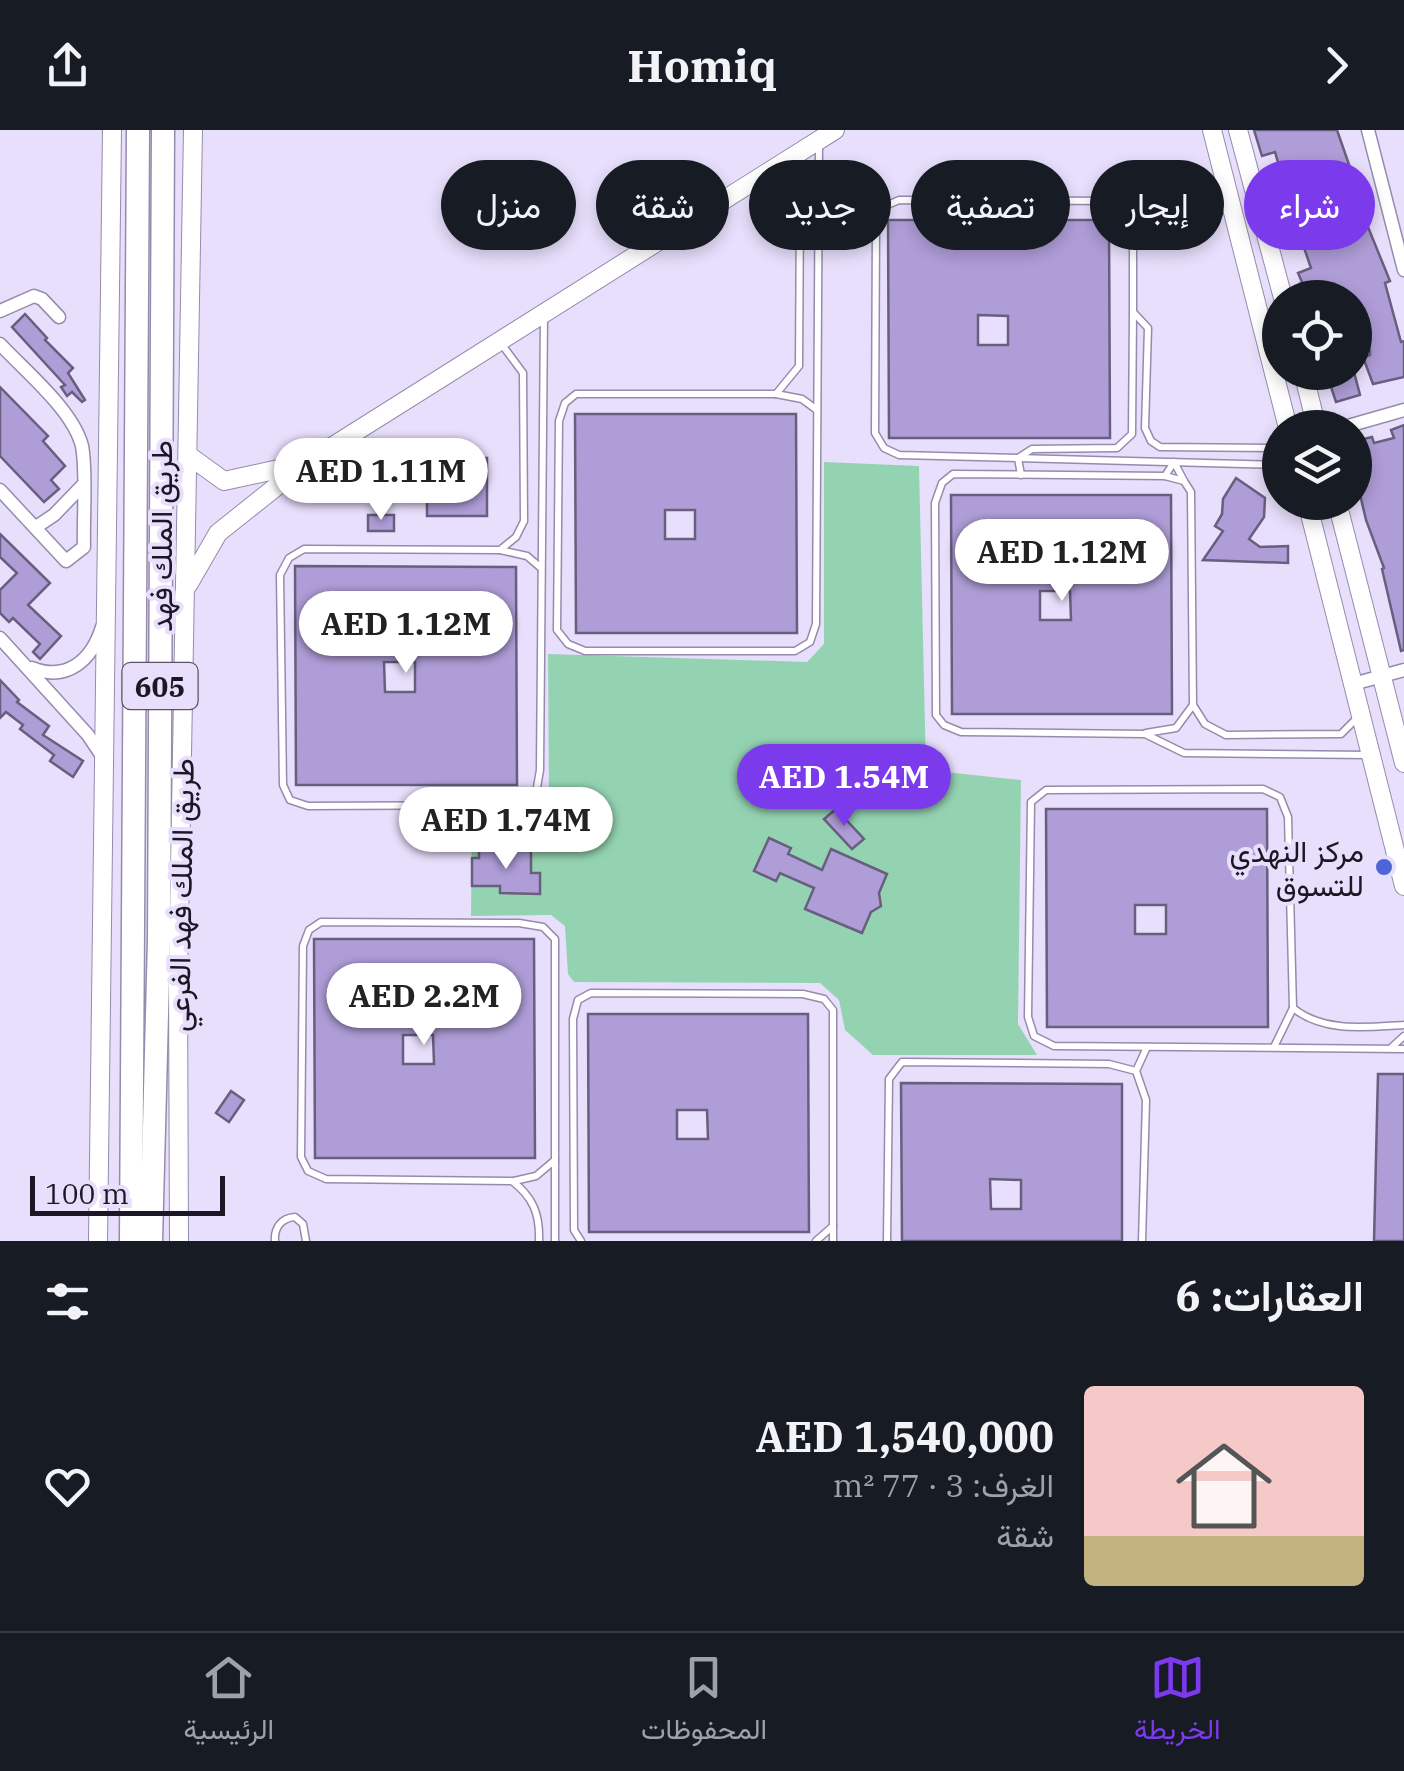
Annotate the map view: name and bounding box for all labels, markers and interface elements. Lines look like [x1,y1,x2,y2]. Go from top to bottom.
text: Homiq [627,36,777,94]
icon: share [40,38,95,93]
icon: forward [1309,38,1364,93]
chip: منزل [441,160,576,250]
chip: شقة [596,160,729,250]
chip: جديد [749,160,891,250]
chip: تصفية [911,160,1070,250]
chip: إيجار [1090,160,1224,250]
chip: شراء [1244,160,1375,250]
map controls [1262,280,1372,520]
button: locate [1262,280,1372,390]
button: layers [1262,410,1372,520]
pin: AED 1.11M [267,438,495,523]
street label: طريق الملك فهد [141,440,180,632]
text: AED 1.11M [296,449,466,491]
pin: AED 1.12M [948,519,1176,604]
text: AED 1.12M [977,530,1147,572]
pin: AED 1.12M [292,591,520,676]
text: AED 1.12M [321,602,491,644]
road number: 605 [122,663,198,709]
pin: AED 1.54M [730,744,958,829]
text: AED 1.54M [759,755,929,797]
street label: طريق الملك فهد الفرعي [158,758,208,1032]
pin: AED 1.74M [392,787,620,872]
text: AED 1.74M [421,798,591,840]
place label: مركز النهدي للتسوق [1230,831,1364,904]
marker: مركز النهدي للتسوق [1373,856,1395,878]
pin: AED 2.2M [321,963,527,1048]
text: AED 2.2M [348,974,500,1016]
scale bar [30,1171,225,1216]
text: 100 m [45,1175,129,1212]
text: العقارات: 6 [1176,1268,1364,1323]
icon: filters [40,1274,95,1329]
text: AED 1,540,000 [755,1409,1054,1464]
icon: home [1164,1426,1284,1546]
icon: heart [40,1459,95,1514]
text: الغرف: 3 · 77 m² [833,1464,1054,1506]
text: شقة [996,1514,1054,1556]
tab: الرئيسية [183,1650,274,1754]
tab: المحفوظات [641,1650,767,1754]
tab: الخريطة [1134,1650,1221,1754]

